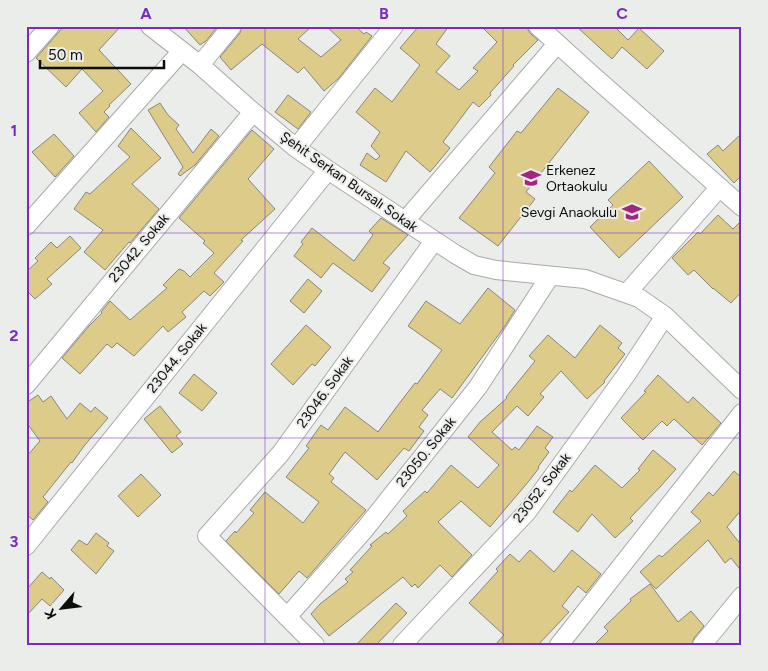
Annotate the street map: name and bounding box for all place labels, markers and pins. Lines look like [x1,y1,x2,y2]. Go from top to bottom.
place label: Erkenez Ortaokulu [546,162,608,195]
school or university icon: Erkenez Ortaokulu [520,167,542,189]
school or university icon: Sevgi Anaokulu [621,201,643,223]
place label: Sevgi Anaokulu [521,204,617,221]

